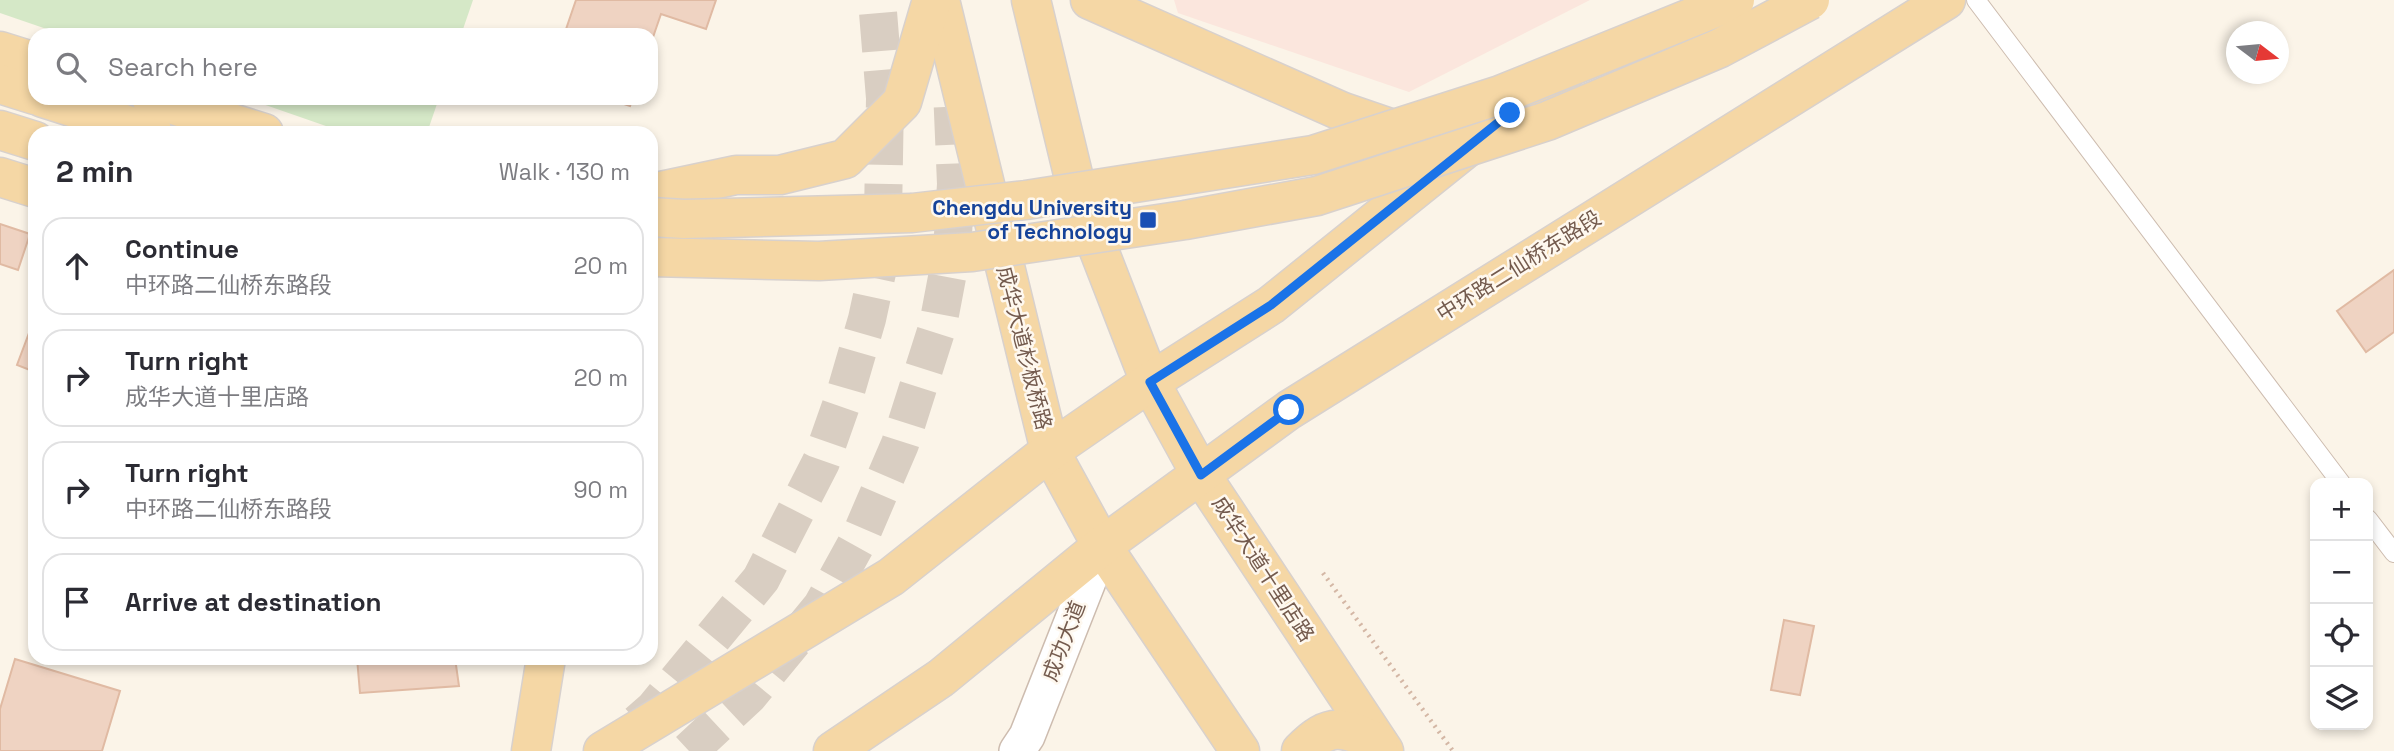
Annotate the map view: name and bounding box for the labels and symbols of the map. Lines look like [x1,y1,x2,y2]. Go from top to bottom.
north arrow [2226,21,2289,84]
route end [1494,97,1525,128]
place label: Chengdu University of Technology [932,194,1132,245]
street label: 中环路二仙桥东路段 [1431,204,1606,327]
marker: Chengdu University of Technology [1138,210,1158,230]
street label: 成华大道杉板桥路 [991,263,1058,433]
route start [1273,394,1304,425]
street label: 成华大道十里店路 [1206,491,1320,647]
street label: 成功大道 [1036,597,1091,685]

